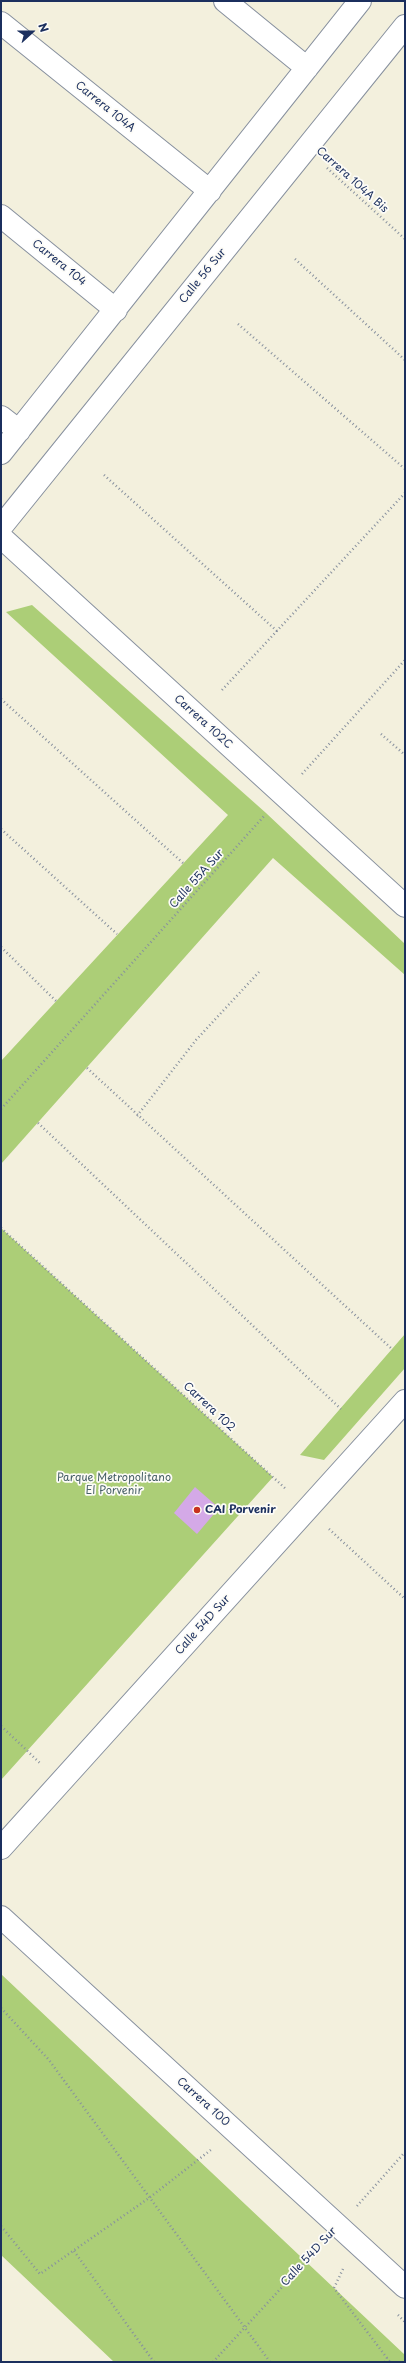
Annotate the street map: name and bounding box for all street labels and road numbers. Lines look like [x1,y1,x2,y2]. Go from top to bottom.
street label: Carrera 104A [72,79,138,135]
street label: Carrera 104A Bis [313,144,391,216]
street label: Carrera 104 [29,237,89,289]
street label: Calle 56 Sur [177,246,229,306]
street label: Carrera 102C [171,692,235,752]
street label: Calle 55A Sur [167,847,227,911]
street label: Carrera 102 [180,1380,238,1434]
street label: Calle 54D Sur [173,1592,233,1658]
street label: Carrera 100 [174,2075,232,2129]
street label: Calle 54D Sur [278,2225,340,2289]

